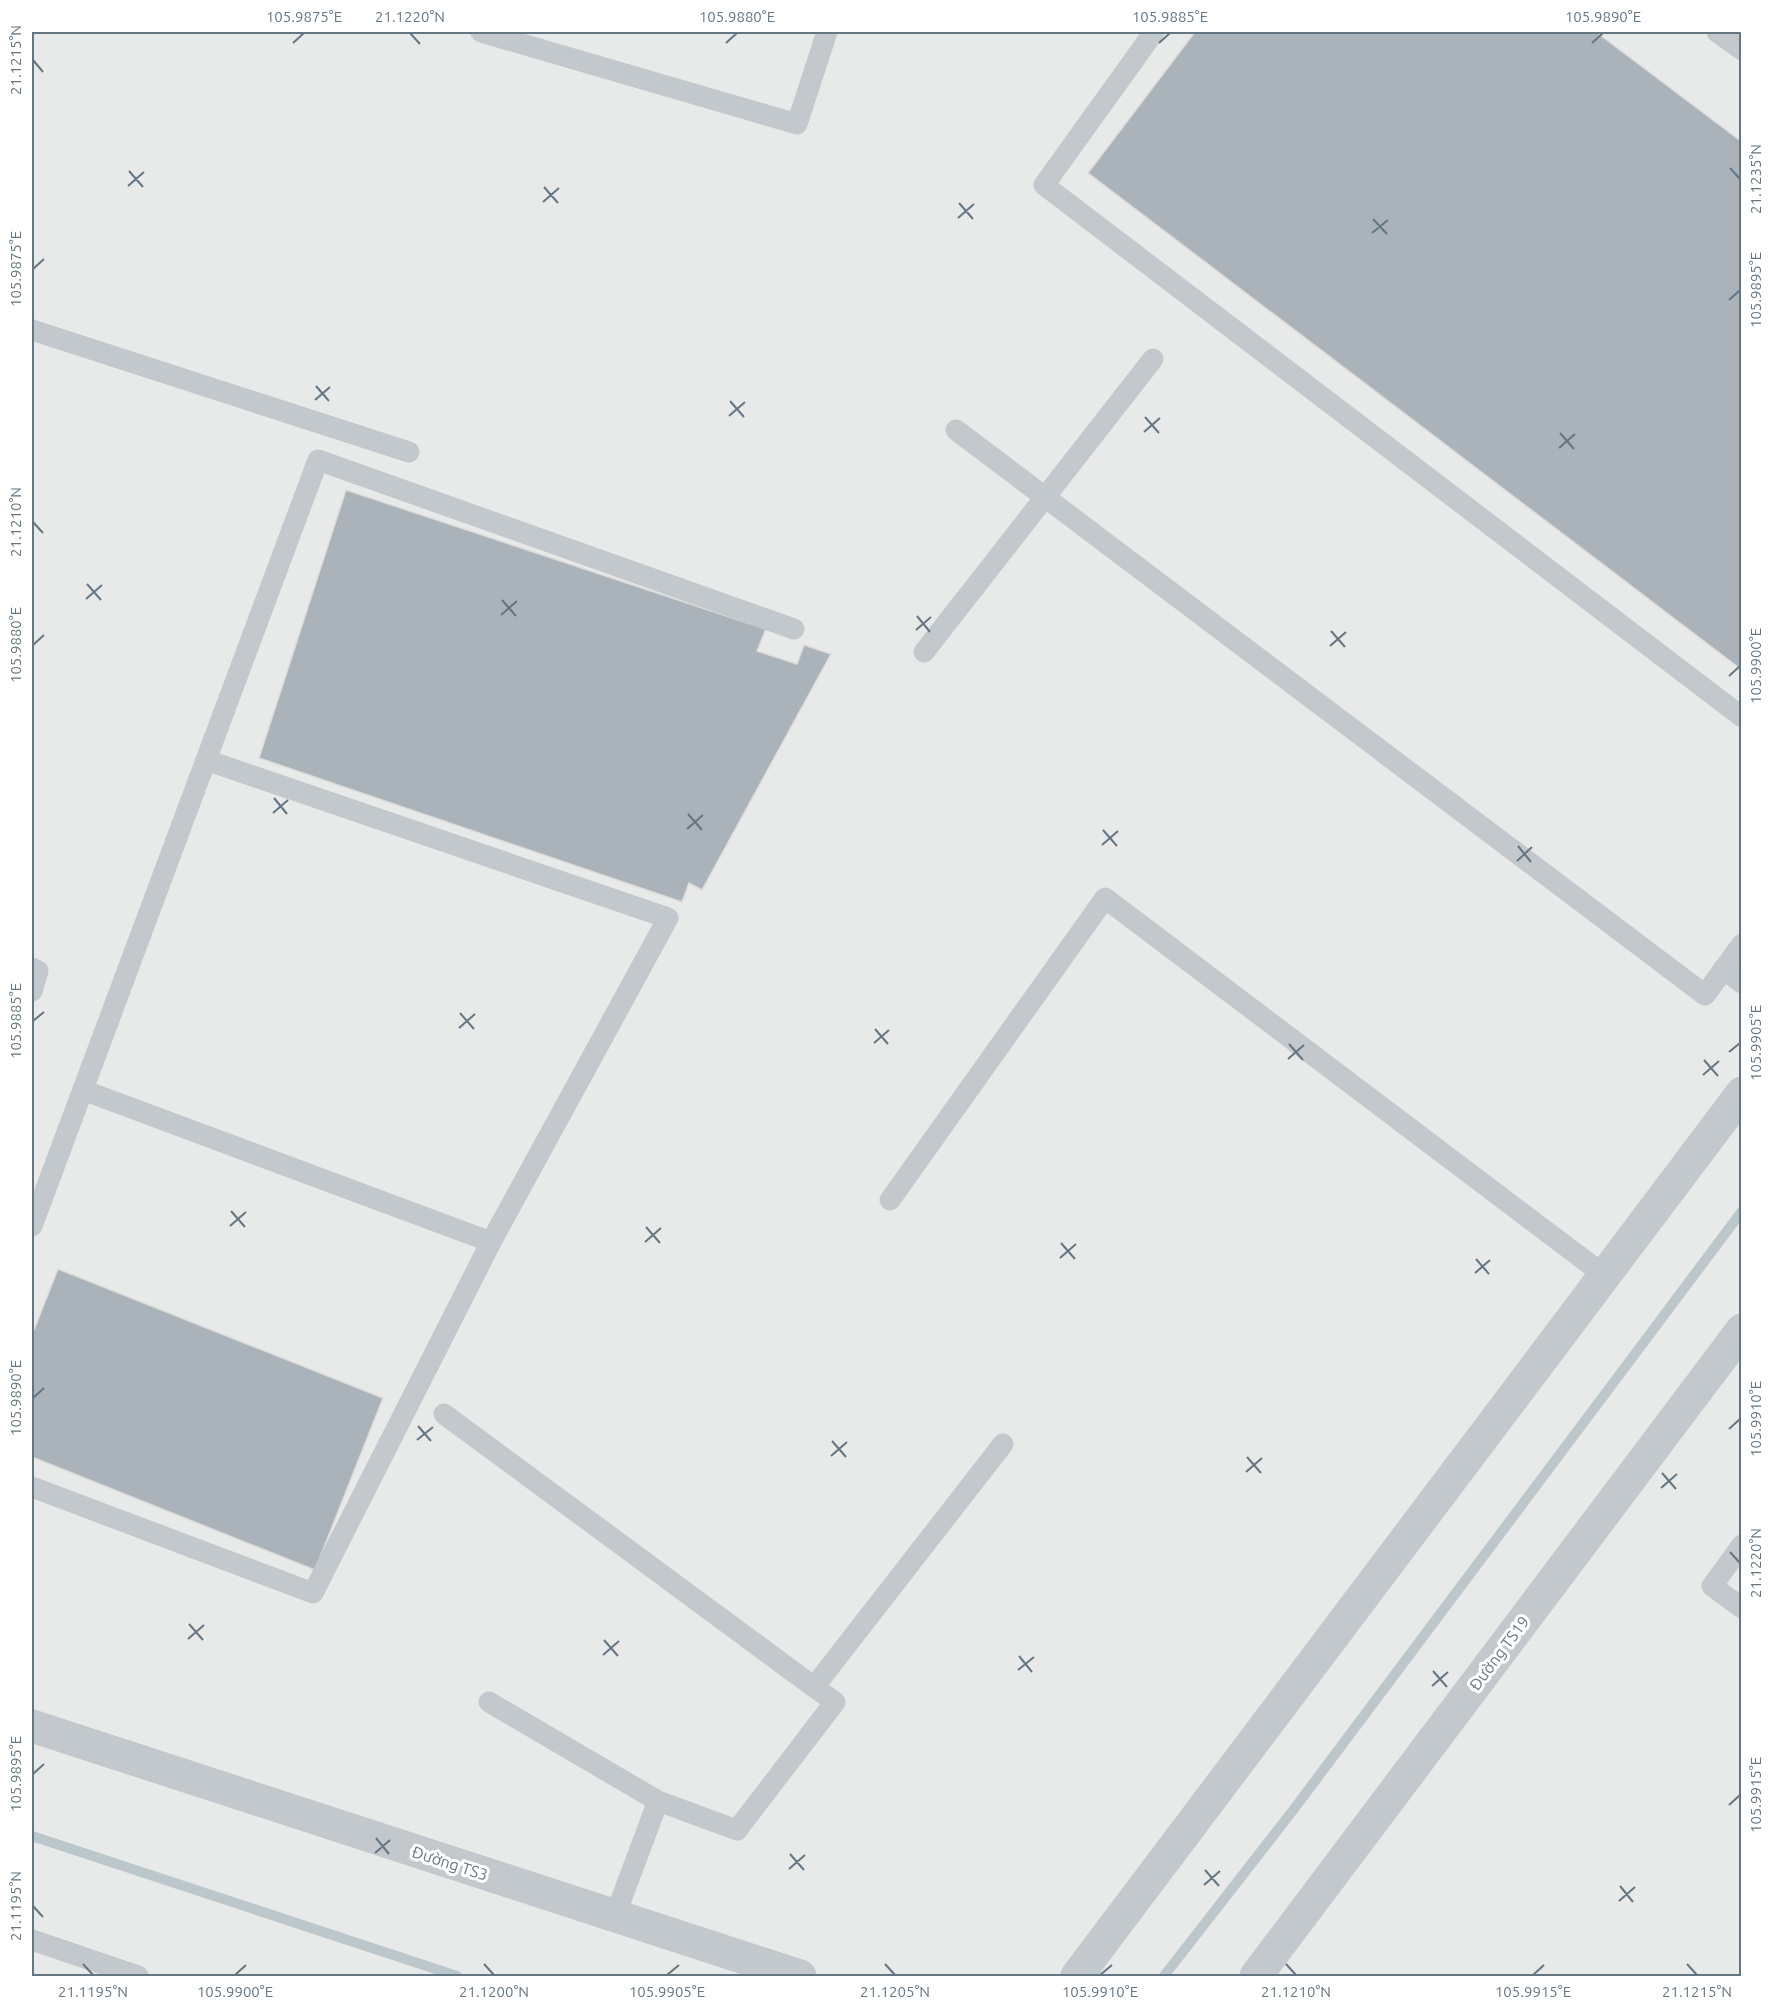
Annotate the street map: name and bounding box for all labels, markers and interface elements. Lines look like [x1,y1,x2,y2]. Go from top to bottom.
text: 105.9875°E [266,8,342,25]
text: 21.1220°N [375,8,445,25]
text: 105.9880°E [699,8,775,25]
text: 105.9885°E [1132,8,1208,25]
text: 105.9890°E [1565,8,1641,25]
text: 21.1215°N [7,25,24,95]
text: 21.1235°N [1747,144,1764,214]
text: 105.9875°E [7,231,24,307]
text: 105.9895°E [1747,252,1764,328]
text: 21.1210°N [7,487,24,557]
text: 105.9880°E [7,607,24,683]
text: 105.9900°E [1747,628,1764,704]
text: 105.9885°E [7,983,24,1059]
text: 105.9905°E [1747,1005,1764,1081]
text: 105.9890°E [7,1360,24,1436]
text: 105.9910°E [1747,1381,1764,1457]
text: 21.1220°N [1747,1528,1764,1598]
street label: Đường TS19 [1465,1613,1533,1693]
text: 105.9895°E [7,1736,24,1812]
text: 105.9915°E [1747,1757,1764,1833]
street label: Đường TS3 [410,1842,490,1884]
text: 21.1195°N [7,1871,24,1941]
text: 21.1195°N [58,1983,128,2000]
text: 105.9900°E [197,1983,273,2000]
text: 21.1200°N [459,1983,529,2000]
text: 105.9905°E [629,1983,705,2000]
text: 21.1205°N [860,1983,930,2000]
text: 105.9910°E [1062,1983,1138,2000]
text: 21.1210°N [1261,1983,1331,2000]
text: 105.9915°E [1495,1983,1571,2000]
text: 21.1215°N [1662,1983,1732,2000]

